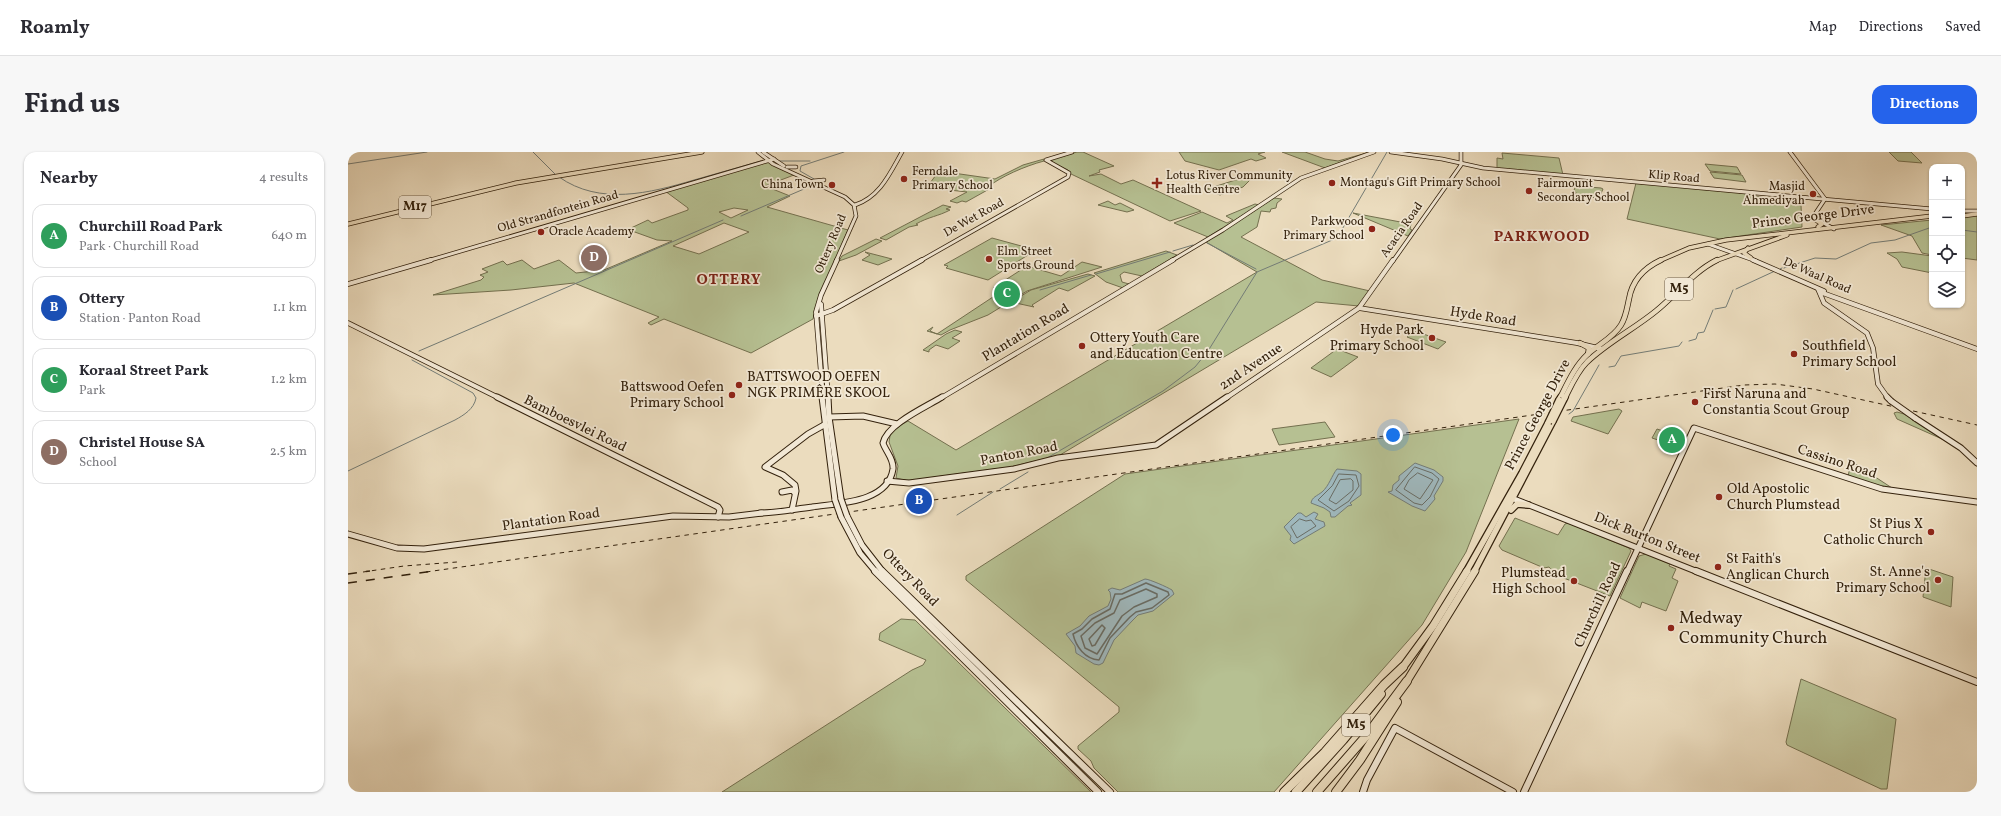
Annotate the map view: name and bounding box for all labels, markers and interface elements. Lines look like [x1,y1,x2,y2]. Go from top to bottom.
text: Roamly [20,15,90,41]
text: Map [1809,18,1837,37]
text: Directions [1859,18,1923,37]
text: Saved [1945,18,1981,37]
text: Find us [24,85,120,124]
button: Directions [1872,85,1977,124]
place label: Ferndale Primary School [912,164,993,194]
map controls [1929,164,1965,308]
button: + [1929,164,1965,200]
text: Nearby [40,167,98,190]
street label: Klip Road [1648,167,1701,187]
place label: Lotus River Community Health Centre [1166,168,1293,198]
text: 4 results [259,169,308,187]
marker: Ferndale Primary School [899,174,909,184]
place label: Montagu's Gift Primary School [1340,175,1501,191]
place label: Fairmount Secondary School [1537,176,1630,206]
place label: China Town [761,177,824,193]
marker: Lotus River Community Health Centre [1151,177,1163,189]
marker: Montagu's Gift Primary School [1327,178,1337,188]
place label: Masjid Ahmediyah [1743,179,1805,209]
marker: China Town [827,180,837,190]
marker: Fairmount Secondary School [1524,186,1534,196]
street label: Old Strandfontein Road [496,187,621,237]
marker: Masjid Ahmediyah [1808,189,1818,199]
street label: De Wet Road [941,195,1007,241]
road number: M17 [399,196,431,218]
street label: Acacia Road [1377,199,1427,261]
street label: Prince George Drive [1751,200,1876,234]
button: − [1929,200,1965,236]
street label: Ottery Road [811,212,851,276]
place label: Parkwood Primary School [1283,214,1364,244]
text: Churchill Road Park [79,217,223,238]
place label: Oracle Academy [549,224,635,240]
marker: Parkwood Primary School [1367,224,1377,234]
text: A [49,227,59,245]
text: 640 m [271,227,307,245]
marker: Oracle Academy [536,227,546,237]
district label: PARKWOOD [1494,227,1590,248]
button: locate [1929,236,1965,272]
text: Park · Churchill Road [79,238,199,256]
pin: D [581,243,607,273]
place label: Elm Street Sports Ground [997,244,1075,274]
marker: Elm Street Sports Ground [984,254,994,264]
street label: De Waal Road [1781,254,1854,298]
district label: OTTERY [697,270,761,291]
button: layers [1929,272,1965,308]
road number: M5 [1665,278,1693,300]
pin: C [994,279,1020,309]
text: Ottery [79,289,125,310]
text: B [50,299,58,317]
text: 1.1 km [273,299,307,317]
street label: Plantation Road [979,299,1073,367]
street label: Hyde Road [1448,302,1518,332]
text: Station · Panton Road [79,310,201,328]
place label: Hyde Park Primary School [1330,321,1424,356]
place label: Ottery Youth Care and Education Centre [1090,329,1223,364]
marker: Hyde Park Primary School [1427,333,1437,343]
place label: Southfield Primary School [1802,337,1896,372]
street label: 2nd Avenue [1216,339,1287,395]
marker: Ottery Youth Care and Education Centre [1077,341,1087,351]
marker: Southfield Primary School [1789,349,1799,359]
street label: Prince George Drive [1501,356,1575,474]
text: Koraal Street Park [79,361,209,382]
place label: BATTSWOOD OEFEN NGK PRIMÊRE SKOOL [747,368,890,403]
text: C [50,371,58,389]
text: 1.2 km [271,371,307,389]
place label: Battswood Oefen Primary School [620,378,724,413]
marker: BATTSWOOD OEFEN NGK PRIMÊRE SKOOL [734,380,744,390]
text: Park [79,382,106,400]
place label: First Naruna and Constantia Scout Group [1703,385,1850,420]
marker: Battswood Oefen Primary School [727,390,737,400]
street label: Bamboesvlei Road [520,391,630,457]
marker: First Naruna and Constantia Scout Group [1690,397,1700,407]
your location [1383,425,1403,445]
pin: A [1659,425,1685,455]
text: Christel House SA [79,433,205,454]
street label: Panton Road [979,437,1059,471]
street label: Cassino Road [1795,440,1879,484]
text: D [49,443,59,461]
text: 2.5 km [270,443,307,461]
text: School [79,454,117,472]
place label: Old Apostolic Church Plumstead [1727,480,1840,515]
pin: B [906,486,932,516]
marker: Old Apostolic Church Plumstead [1714,492,1724,502]
street label: Plantation Road [501,504,601,536]
street label: Dick Burton Street [1591,508,1703,568]
place label: St Pius X Catholic Church [1824,515,1923,550]
marker: St Pius X Catholic Church [1926,527,1936,537]
street label: Ottery Road [878,545,943,611]
place label: St Faith's Anglican Church [1726,550,1830,585]
street label: Churchill Road [1570,559,1626,651]
marker: St Faith's Anglican Church [1713,562,1723,572]
place label: St. Anne's Primary School [1836,563,1930,598]
place label: Plumstead High School [1492,564,1566,599]
marker: St. Anne's Primary School [1933,575,1943,585]
marker: Plumstead High School [1569,576,1579,586]
place label: Medway Community Church [1679,607,1827,650]
marker: Medway Community Church [1666,623,1676,633]
road number: M5 [1342,714,1370,736]

